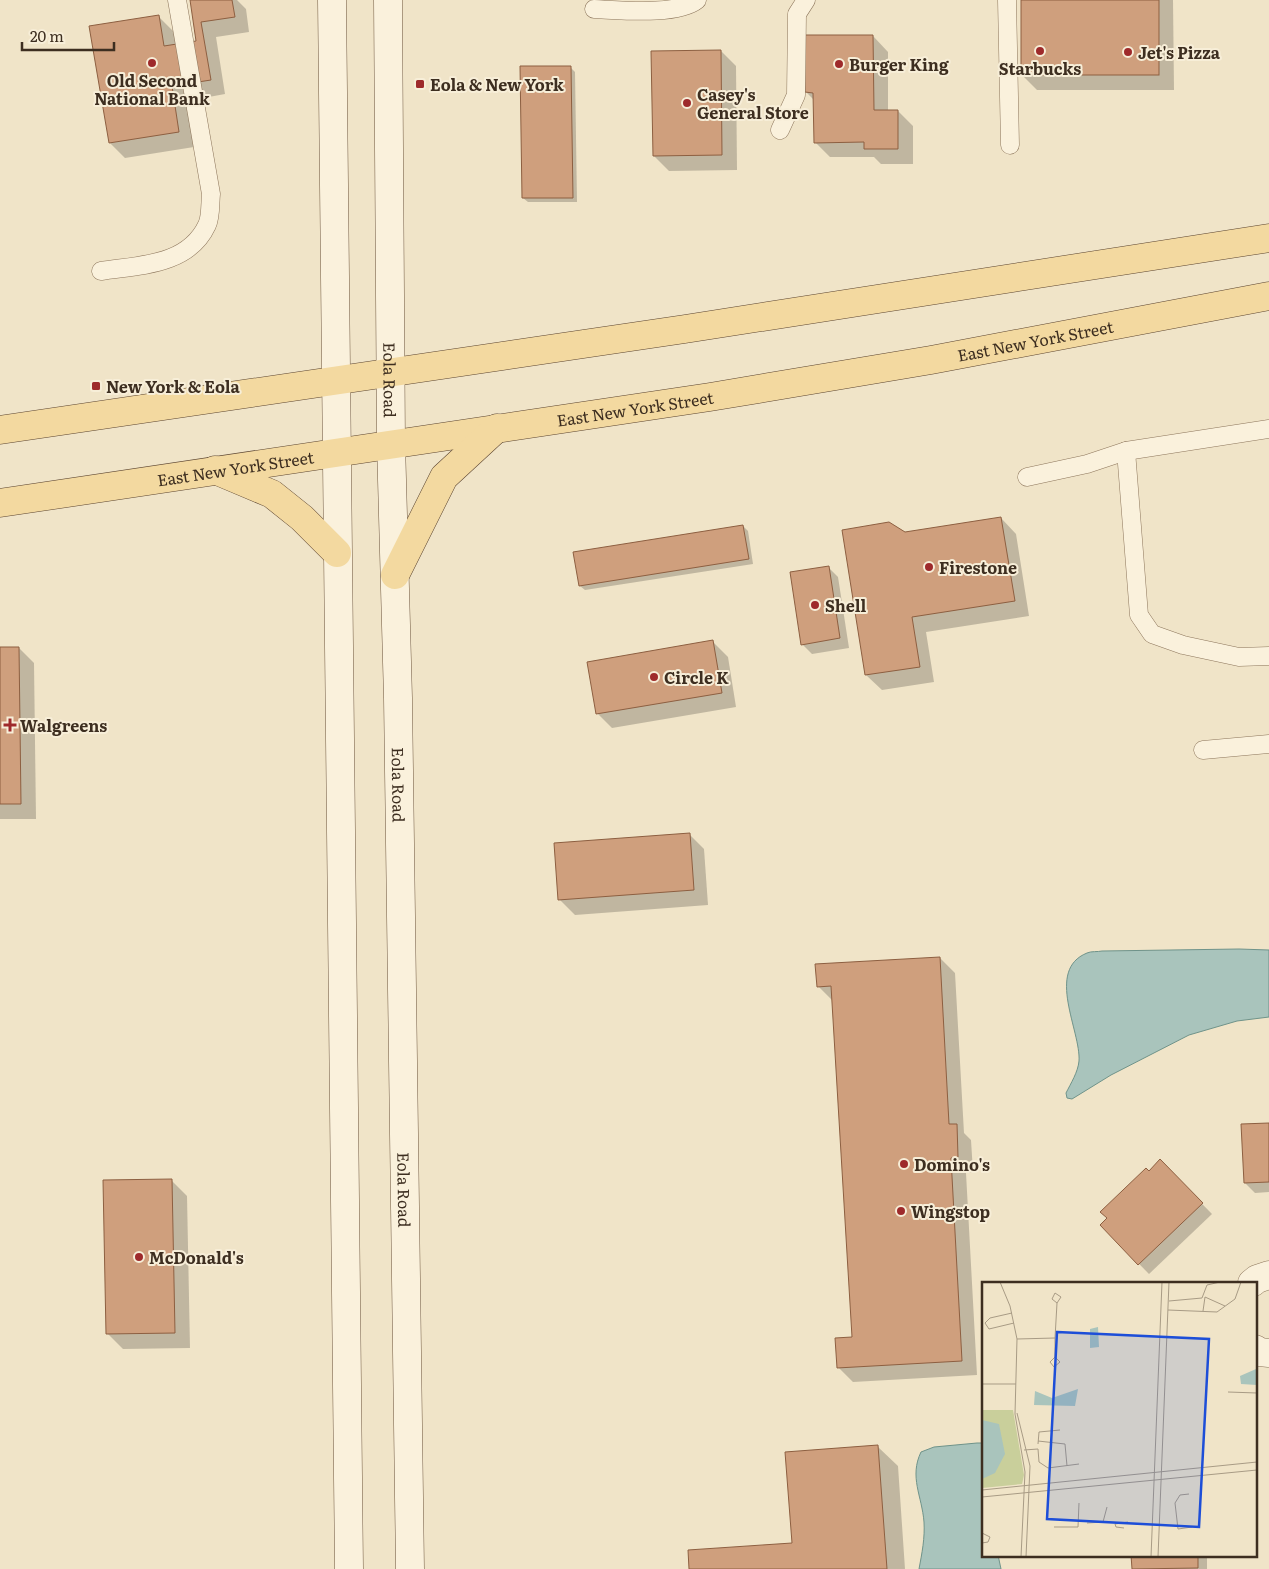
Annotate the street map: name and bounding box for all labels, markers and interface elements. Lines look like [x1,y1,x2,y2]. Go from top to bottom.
scale bar [22,20,115,52]
text: 20 m [30,24,64,47]
place label: Jet's Pizza [1138,40,1221,64]
marker: Starbucks [1034,45,1046,57]
marker: Jet's Pizza [1122,46,1134,58]
place label: Burger King [849,52,949,76]
place label: Starbucks [999,56,1081,80]
marker: Old Second National Bank [146,57,158,69]
marker: Burger King [833,58,845,70]
place label: Old Second National Bank [94,68,210,110]
place label: Eola & New York [430,72,564,96]
marker: Eola & New York [414,78,426,90]
place label: Casey's General Store [697,82,809,124]
marker: Casey's General Store [681,97,693,109]
street label: East New York Street [955,314,1116,367]
street label: Eola Road [378,342,403,418]
place label: New York & Eola [106,374,241,398]
marker: New York & Eola [90,380,102,392]
street label: East New York Street [555,385,716,432]
street label: East New York Street [155,444,316,491]
place label: Firestone [939,555,1017,579]
marker: Firestone [923,561,935,573]
place label: Shell [825,593,867,617]
marker: Shell [809,599,821,611]
place label: Circle K [664,665,729,689]
marker: Circle K [648,671,660,683]
place label: Walgreens [20,713,107,737]
marker: Walgreens [4,719,16,731]
street label: Eola Road [387,747,412,823]
street label: Eola Road [392,1152,417,1228]
place label: Domino's [914,1152,990,1176]
marker: Domino's [898,1158,910,1170]
place label: Wingstop [911,1199,990,1223]
marker: Wingstop [895,1205,907,1217]
place label: McDonald's [149,1245,244,1269]
marker: McDonald's [133,1251,145,1263]
inset map [982,1282,1256,1556]

